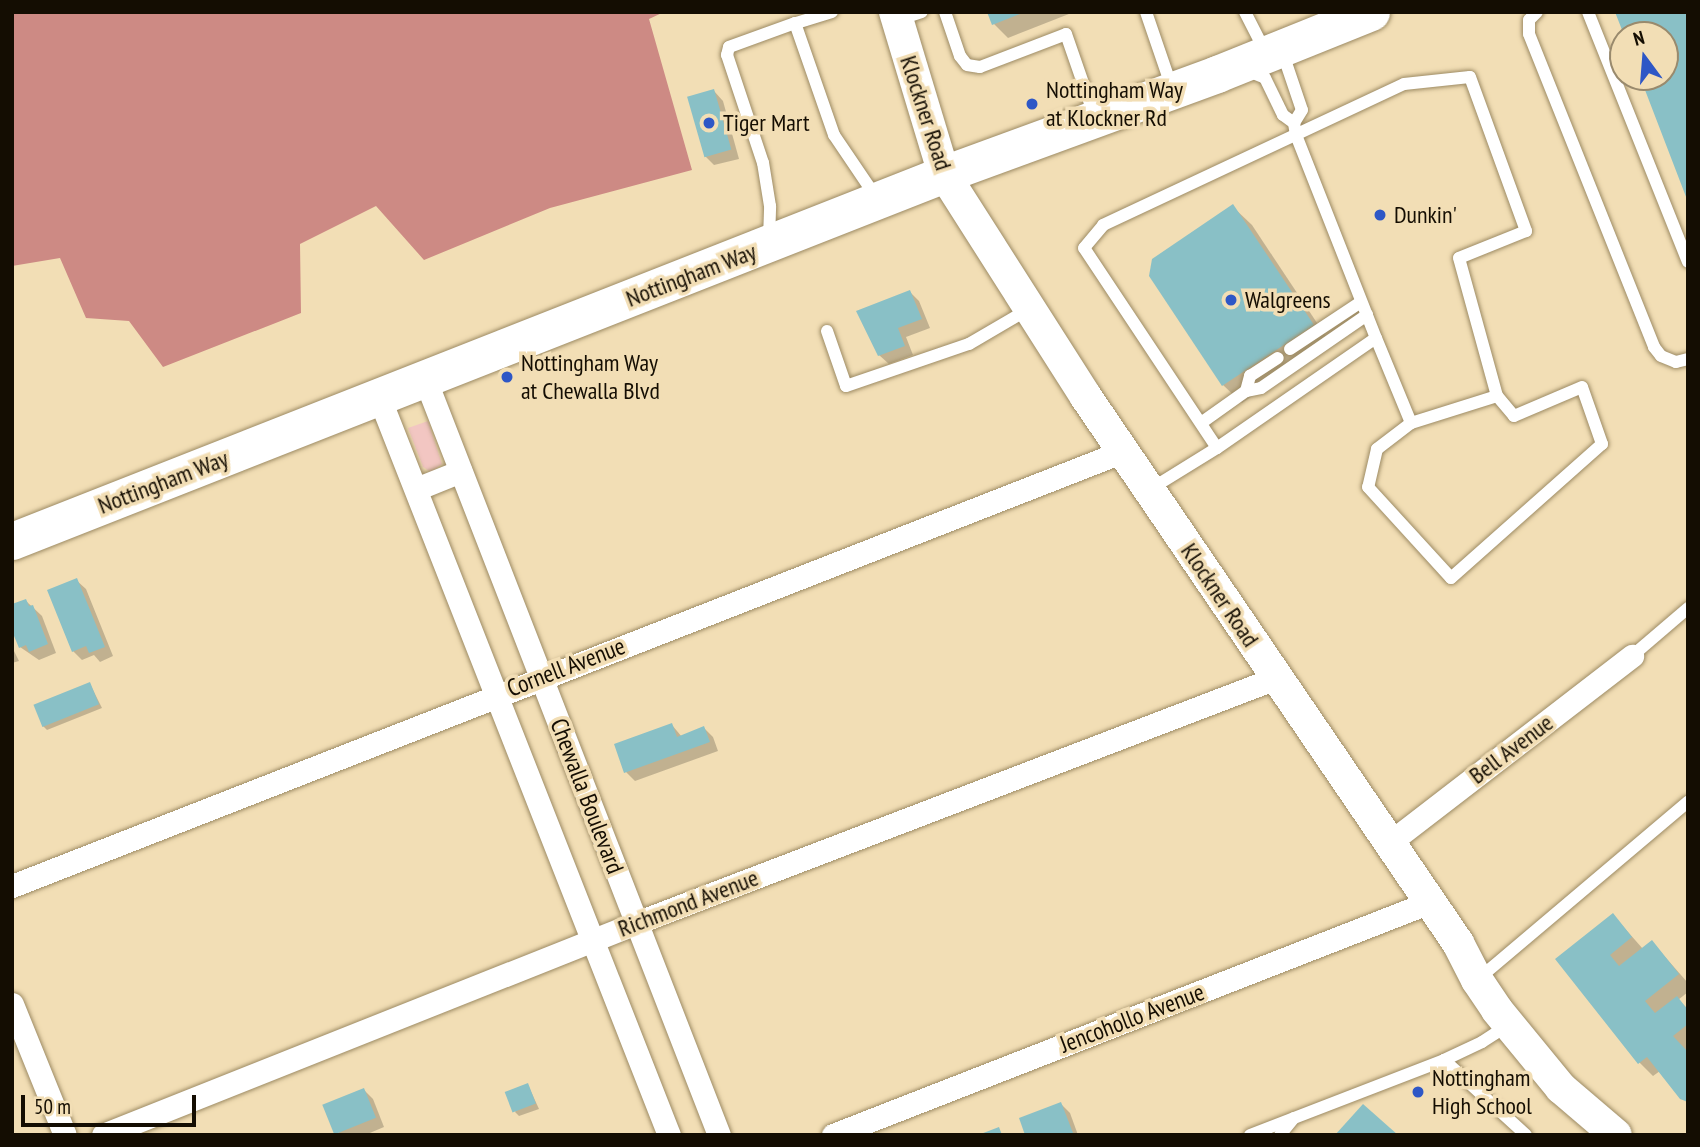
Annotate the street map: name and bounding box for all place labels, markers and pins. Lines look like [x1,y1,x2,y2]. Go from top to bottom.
place label: Nottingham Way at Klockner Rd [1046,76,1183,132]
marker: Nottingham Way at Klockner Rd [1024,96,1040,112]
place label: Tiger Mart [723,109,810,137]
marker: Tiger Mart [701,115,717,131]
place label: Dunkin' [1394,201,1457,229]
marker: Dunkin' [1372,207,1388,223]
place label: Walgreens [1245,286,1331,314]
marker: Walgreens [1223,292,1239,308]
place label: Nottingham Way at Chewalla Blvd [521,349,660,405]
marker: Nottingham Way at Chewalla Blvd [499,369,515,385]
place label: Nottingham High School [1432,1064,1532,1120]
marker: Nottingham High School [1410,1084,1426,1100]

